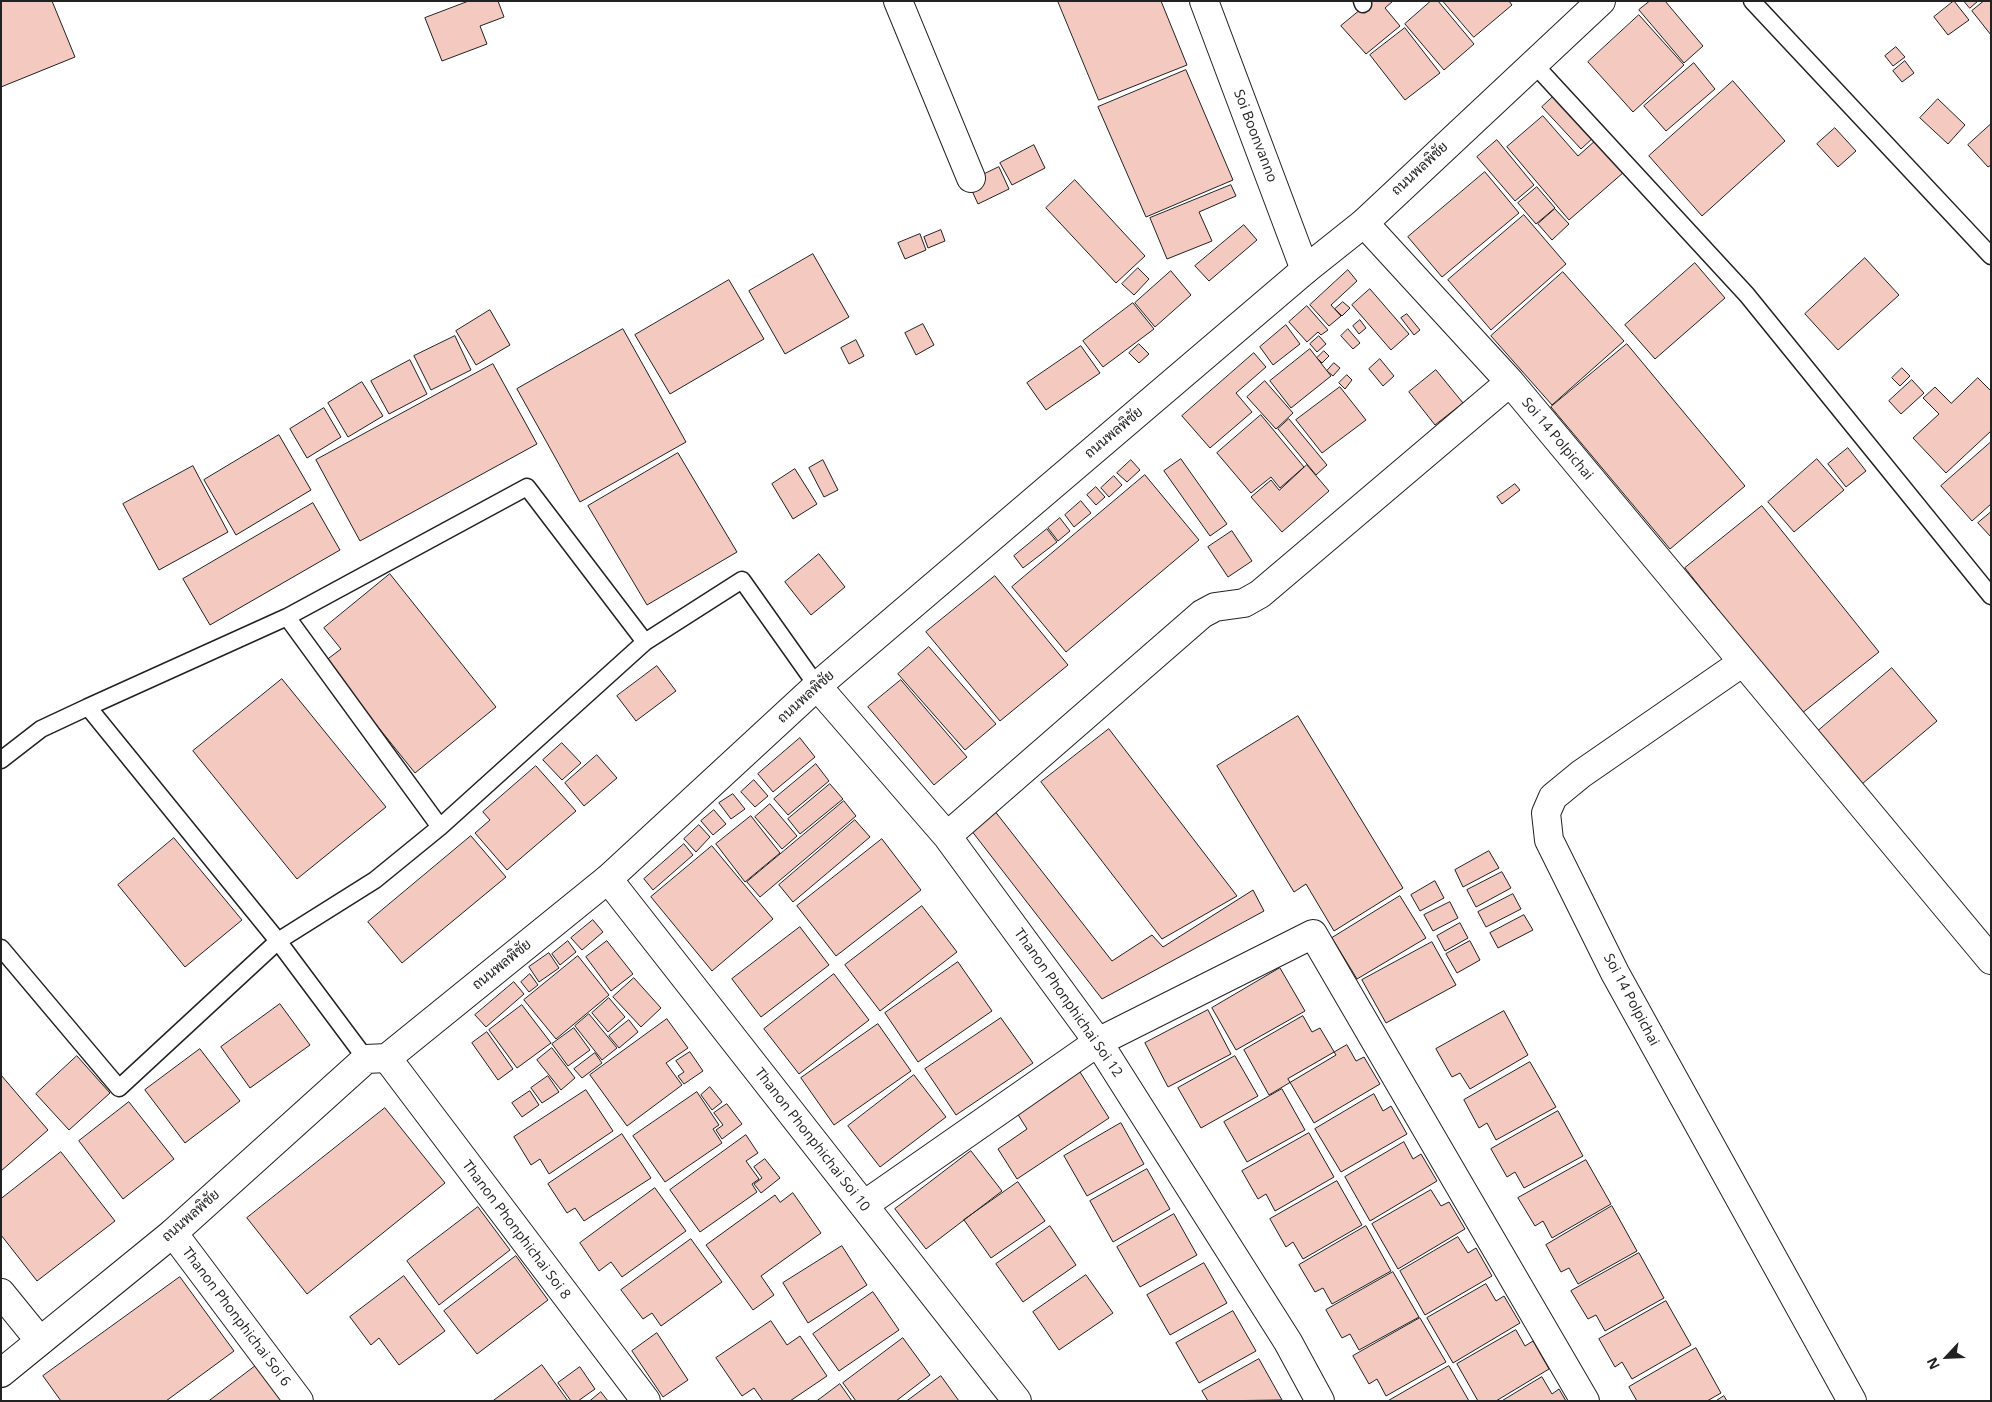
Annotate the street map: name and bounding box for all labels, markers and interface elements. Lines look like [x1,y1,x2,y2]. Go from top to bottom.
street label: Soi Boonvanno [1230,87,1280,185]
street label: ถนนพลพิชัย [1388,139,1452,199]
street label: Soi 14 Polpichai [1518,395,1596,483]
street label: ถนนพลพิชัย [1082,404,1146,462]
street label: ถนนพลพิชัย [774,667,838,727]
street label: Thanon Phonphichai Soi 12 [1010,925,1126,1081]
street label: ถนนพลพิชัย [469,936,535,994]
street label: Soi 14 Polpichai [1600,951,1662,1049]
street label: Thanon Phonphichai Soi 10 [751,1065,873,1215]
street label: Thanon Phonphichai Soi 8 [458,1157,574,1303]
street label: ถนนพลพิชัย [159,1186,223,1246]
street label: Thanon Phonphichai Soi 6 [178,1244,294,1390]
north arrow [1922,1332,1972,1382]
text: N [1922,1354,1944,1373]

